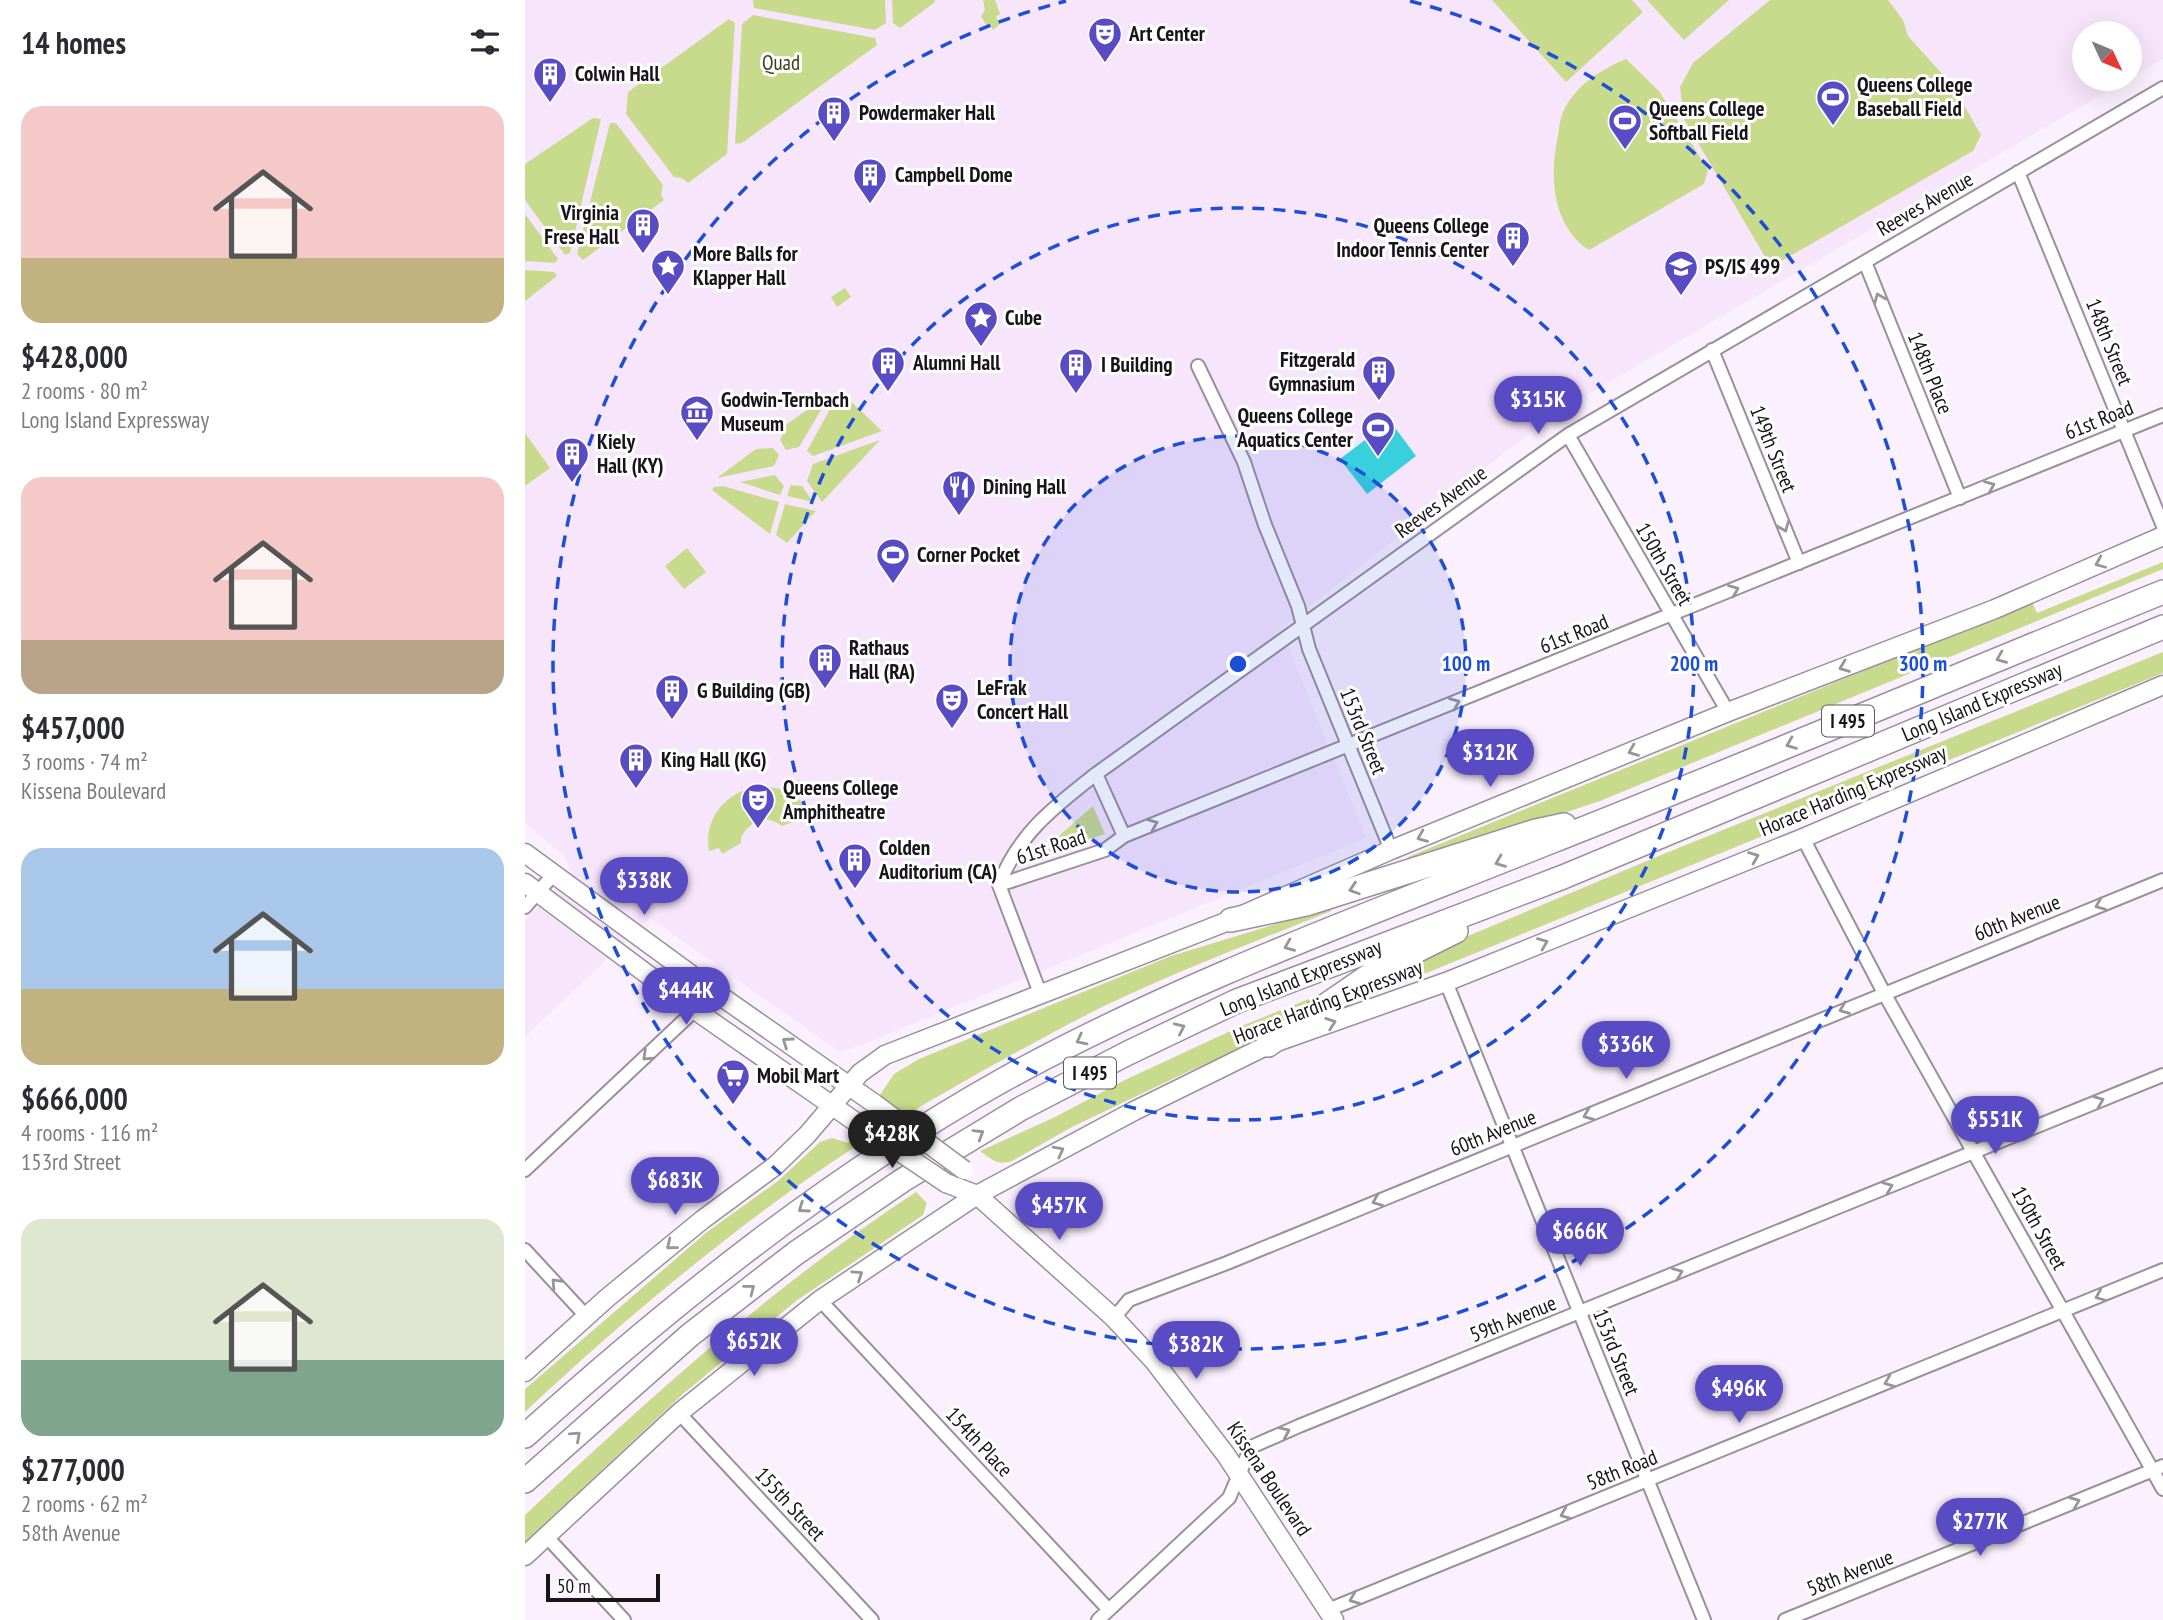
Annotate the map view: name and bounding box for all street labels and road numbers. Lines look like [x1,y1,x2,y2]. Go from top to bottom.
street label: Reeves Avenue [1872,165,1978,242]
street label: 148th Street [2080,294,2139,389]
street label: 148th Place [1902,328,1959,418]
street label: 61st Road [2060,394,2137,446]
street label: 149th Street [1744,401,1803,496]
street label: Reeves Avenue [1389,459,1492,544]
street label: 150th Street [1630,517,1699,610]
street label: 61st Road [1535,608,1612,660]
street label: Long Island Expressway [1897,656,2066,748]
street label: 153rd Street [1334,684,1393,778]
road number: I 495 [1822,706,1874,736]
street label: Horace Harding Expressway [1755,739,1951,842]
street label: 61st Road [1012,823,1089,870]
street label: 60th Avenue [1970,888,2064,947]
street label: Long Island Expressway [1216,933,1386,1022]
street label: Horace Harding Expressway [1229,953,1426,1050]
road number: I 495 [1064,1058,1116,1088]
street label: 60th Avenue [1446,1103,1540,1162]
street label: 150th Street [2005,1181,2073,1274]
street label: 59th Avenue [1466,1289,1560,1348]
street label: 153rd Street [1587,1305,1646,1399]
street label: 154th Place [940,1401,1019,1482]
street label: Kissena Boulevard [1221,1416,1318,1541]
street label: 58th Road [1582,1443,1661,1496]
street label: 155th Street [749,1461,832,1546]
street label: 58th Avenue [1803,1543,1897,1602]

